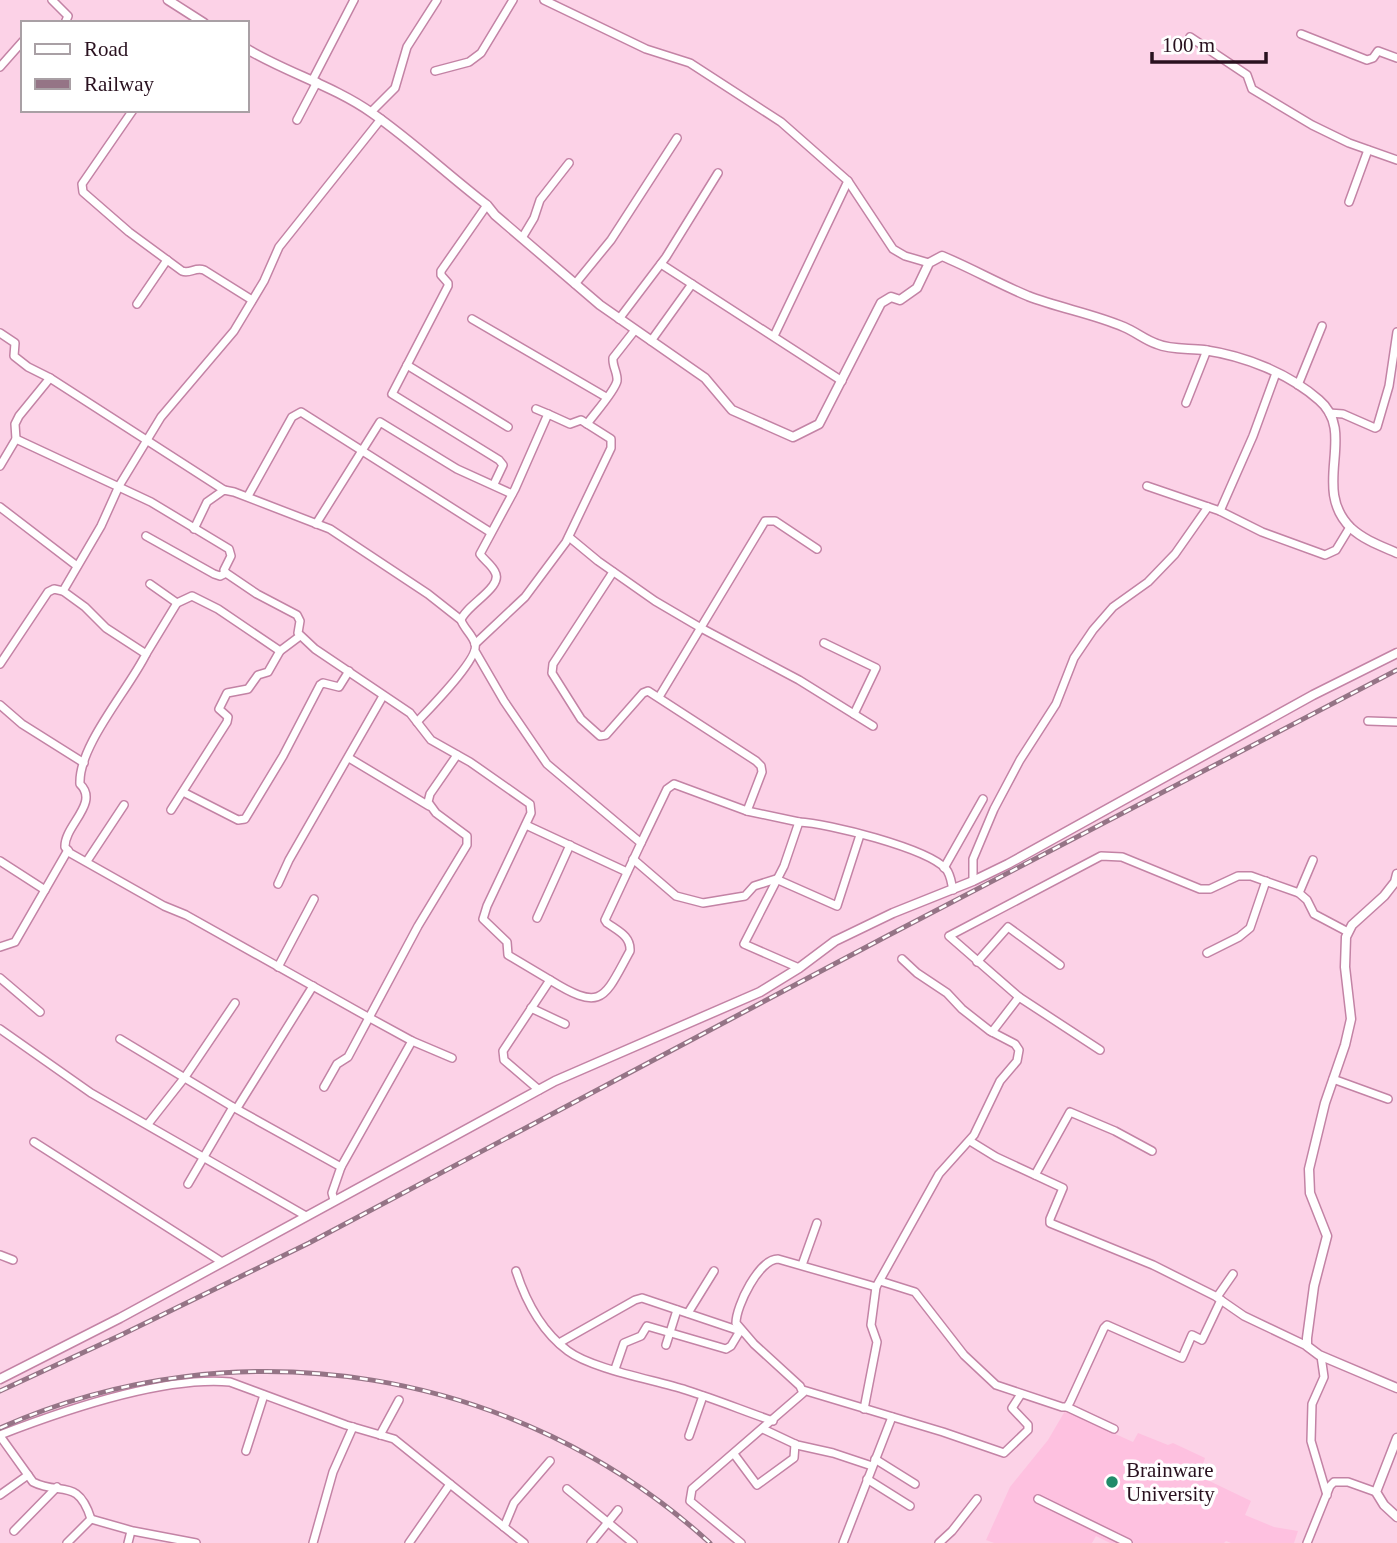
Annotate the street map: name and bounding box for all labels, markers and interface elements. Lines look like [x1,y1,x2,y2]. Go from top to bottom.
legend [21,21,248,112]
scale bar [1152,21,1266,65]
text: 100 m [1162,33,1215,57]
text: Road [84,37,129,61]
text: Railway [84,72,154,96]
place label: Brainware University [1126,1458,1215,1506]
marker: Brainware University [1104,1474,1120,1490]

